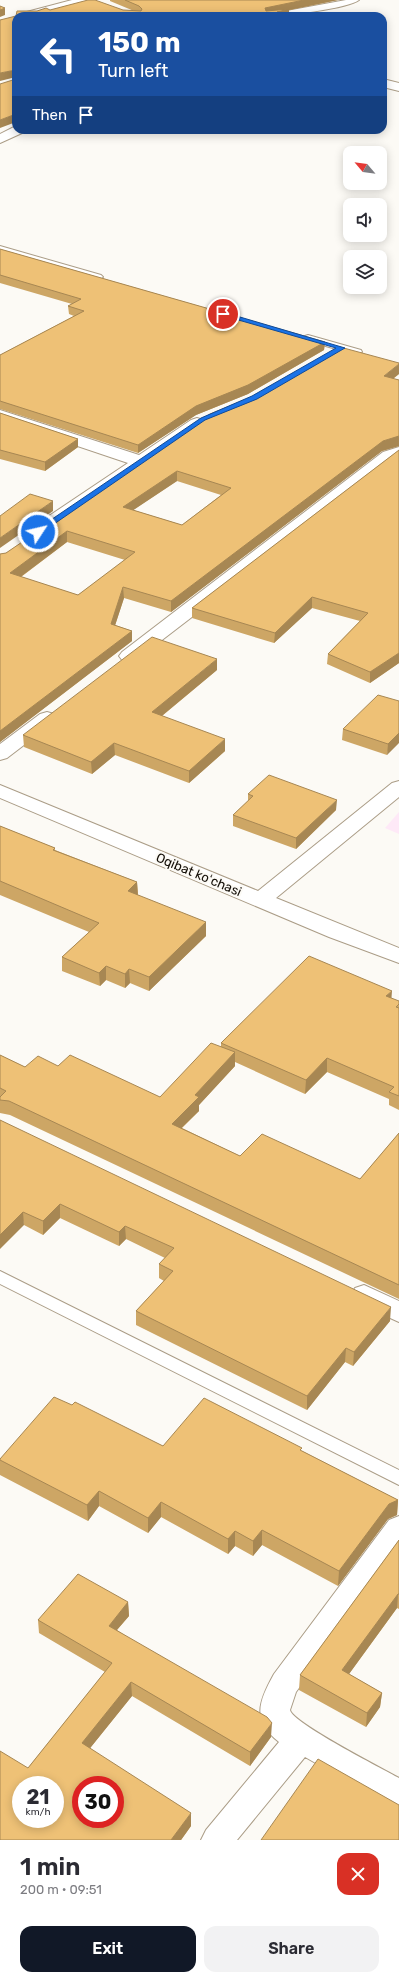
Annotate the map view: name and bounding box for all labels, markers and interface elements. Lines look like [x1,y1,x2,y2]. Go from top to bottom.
text: 150 m [98,26,181,59]
icon: left [32,28,84,80]
text: Turn left [98,60,168,82]
icon: arrive [75,104,97,126]
text: Then [32,106,67,124]
north arrow [343,146,387,190]
map controls [343,146,387,294]
button: sound [343,198,387,242]
button: layers [343,250,387,294]
pin [206,297,240,331]
icon: arrive [212,303,234,325]
position arrow [17,511,59,553]
street label: Oqibat koʻchasi [154,850,244,899]
speed limit sign: 30 [72,1776,124,1828]
text: 21 [27,1785,49,1809]
text: km/h [26,1806,50,1818]
text: 1 min [20,1853,80,1881]
button: close [337,1853,379,1895]
text: 200 m · 09:51 [20,1882,102,1897]
button: Exit [20,1926,196,1972]
button: Share [204,1926,379,1972]

